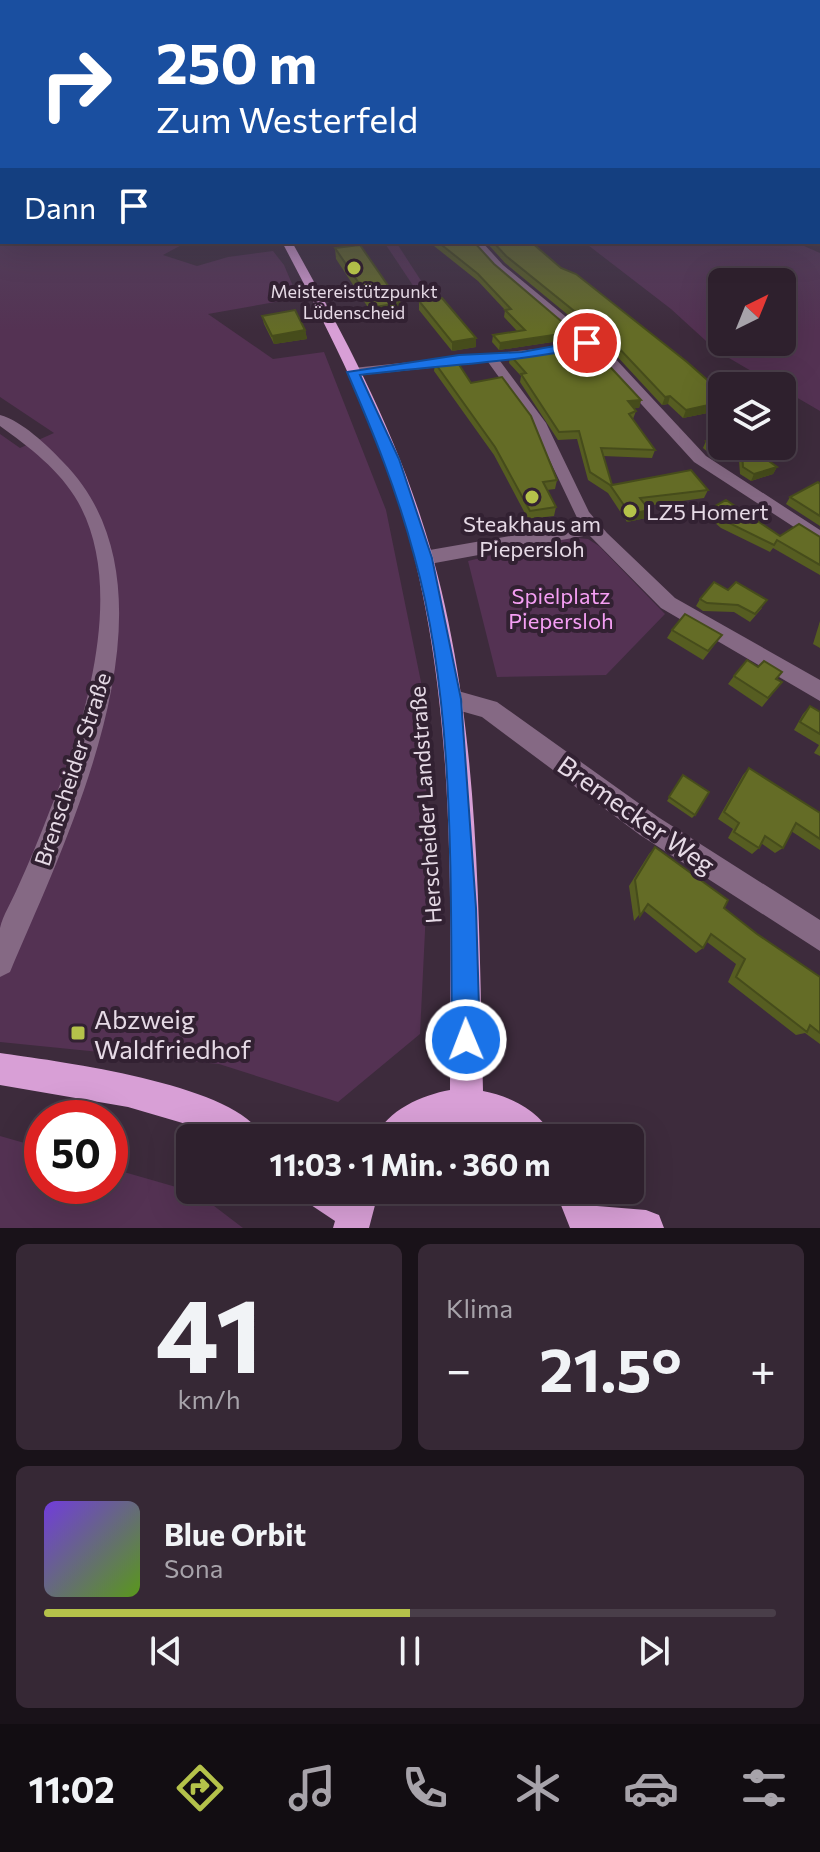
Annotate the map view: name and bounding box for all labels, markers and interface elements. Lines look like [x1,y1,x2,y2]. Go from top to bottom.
text: 250 m [156,27,317,96]
icon: right [24,32,128,136]
text: Zum Westerfeld [156,96,418,140]
icon: arrive [112,184,156,228]
text: Dann [24,188,96,225]
marker: Meistereistützpunkt Lüdenscheid [345,259,363,277]
north arrow [708,268,796,356]
map controls [708,268,796,460]
place label: Meistereistützpunkt Lüdenscheid [270,280,438,323]
pin [553,309,621,377]
icon: arrive [565,321,609,365]
button: layers [708,372,796,460]
marker: Steakhaus am Piepersloh [523,488,541,506]
place label: LZ5 Homert [646,498,768,525]
marker: LZ5 Homert [621,502,639,520]
place label: Steakhaus am Piepersloh [463,510,601,562]
park label: Spielplatz Piepersloh [508,582,614,634]
street label: Brenscheider Straße [28,669,116,869]
street label: Herscheider Landstraße [403,685,447,925]
street label: Bremecker Weg [552,748,722,880]
position arrow [424,998,508,1082]
place label: Abzweig Waldfriedhof [94,1003,252,1064]
marker: Abzweig Waldfriedhof [69,1024,87,1042]
speed limit sign: 50 [24,1100,128,1204]
text: 11:03 · 1 Min. · 360 m [270,1145,550,1182]
text: 41 [155,1267,263,1394]
text: Klima [446,1292,513,1323]
text: 21.5° [539,1331,682,1404]
text: − [446,1341,471,1395]
text: + [750,1341,776,1395]
text: km/h [177,1383,241,1414]
text: Blue Orbit [164,1515,306,1552]
text: Sona [164,1552,223,1583]
icon: previous [144,1629,188,1673]
icon: pause [388,1629,432,1673]
icon: next [632,1629,676,1673]
icon: directions [172,1760,228,1816]
icon: music [284,1760,340,1816]
icon: phone [397,1760,453,1816]
icon: climate [510,1760,566,1816]
icon: car [623,1760,679,1816]
icon: filters [736,1760,792,1816]
text: 11:02 [28,1766,115,1810]

